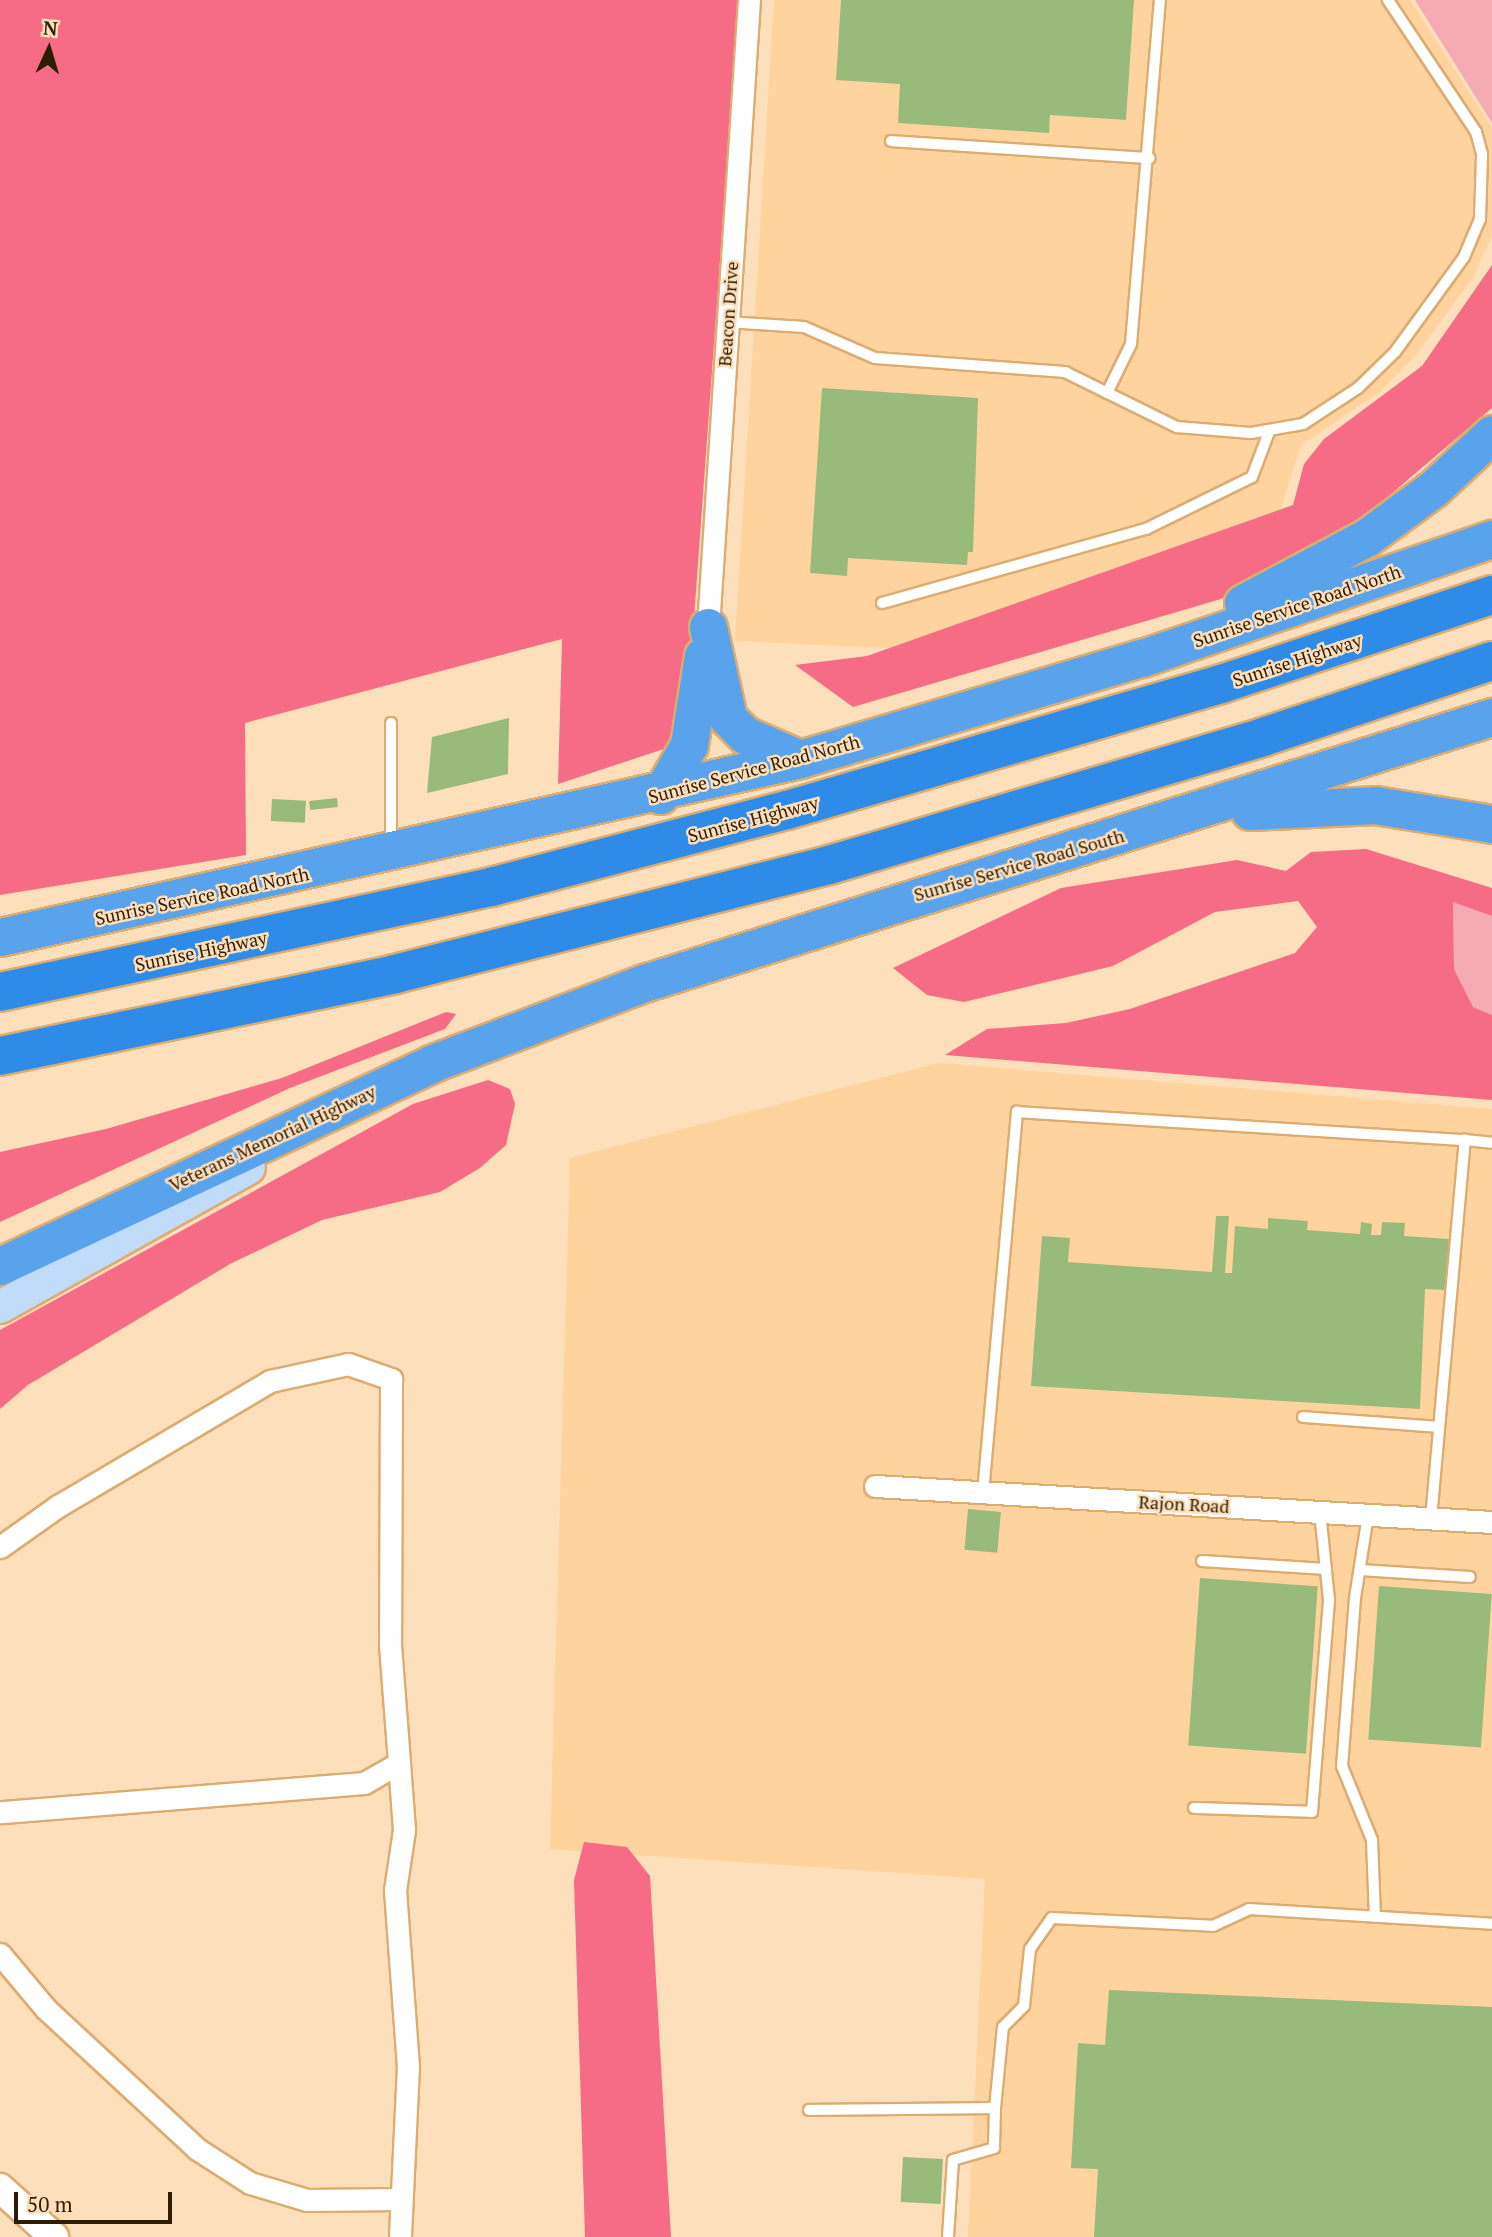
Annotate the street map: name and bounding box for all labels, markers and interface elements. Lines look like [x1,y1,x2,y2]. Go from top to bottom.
north arrow [14,14,84,84]
text: N [42,15,59,41]
street label: Beacon Drive [714,261,742,367]
street label: Sunrise Service Road North [1190,560,1404,652]
street label: Sunrise Highway [1230,629,1364,691]
street label: Sunrise Service Road North [646,730,862,808]
street label: Sunrise Highway [685,791,821,847]
street label: Sunrise Service Road South [911,825,1127,905]
street label: Sunrise Service Road North [93,863,311,929]
street label: Sunrise Highway [133,926,269,976]
street label: Veterans Memorial Highway [165,1081,379,1195]
street label: Rajon Road [1138,1491,1230,1517]
scale bar [18,2178,175,2222]
text: 50 m [27,2190,73,2218]

